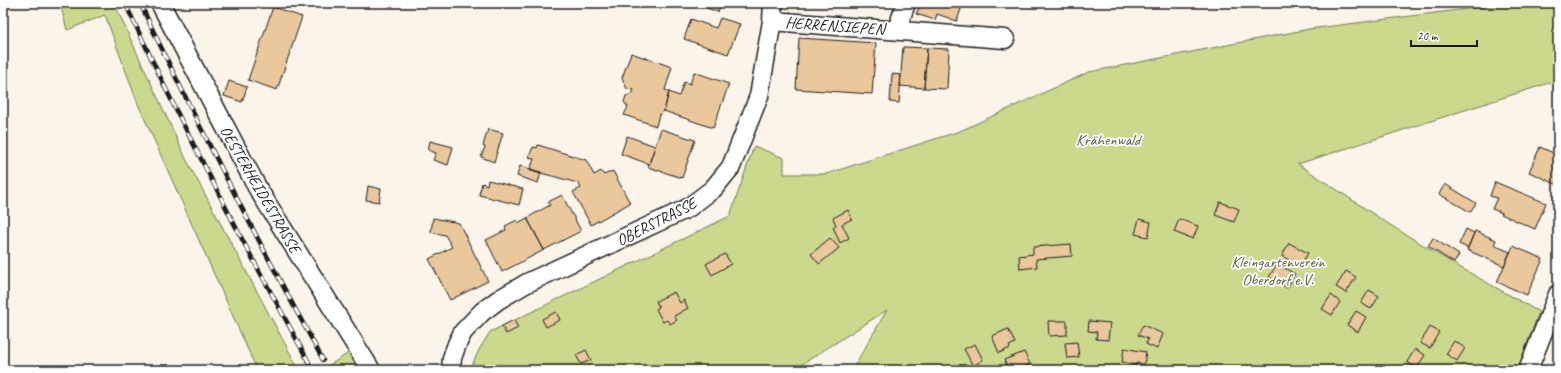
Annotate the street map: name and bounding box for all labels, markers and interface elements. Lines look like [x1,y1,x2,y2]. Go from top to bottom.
street label: HERRENSIEPEN [785,13,888,40]
scale bar [1411,22,1477,48]
text: 20 m [1417,28,1439,44]
street label: OESTERHEIDESTRASSE [215,122,306,259]
park label: Krähenwald [1076,130,1143,150]
street label: OBERSTRASSE [613,192,702,250]
park label: Kleingartenverein Oberdorf e.V. [1231,252,1326,290]

